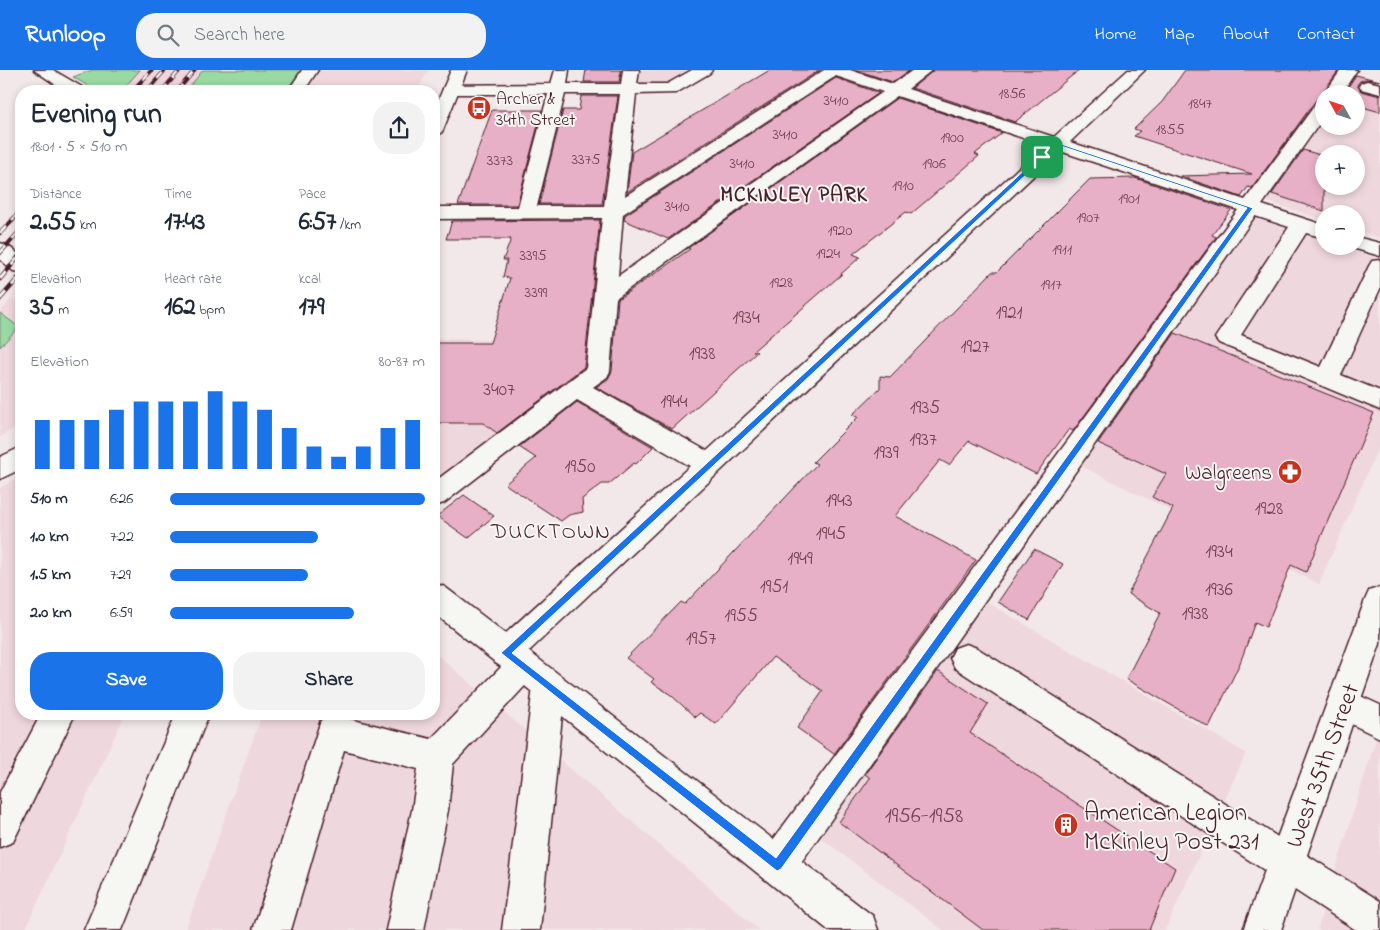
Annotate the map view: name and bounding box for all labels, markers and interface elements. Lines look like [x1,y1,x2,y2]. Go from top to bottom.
search box [136,13,486,58]
text: Runloop [25,18,106,53]
icon: search [154,21,182,49]
text: Search here [194,22,285,49]
text: Home [1095,22,1136,48]
text: Map [1164,22,1195,48]
text: About [1223,22,1269,48]
text: Contact [1297,22,1355,48]
house number: 1856 [998,82,1026,106]
north arrow [1315,85,1365,135]
map controls [1315,85,1365,255]
place label: Archer & 34th Street [496,87,575,134]
house number: 3410 [823,89,849,113]
house number: 1847 [1188,92,1213,116]
text: Evening run [30,95,162,136]
bus stop icon: Archer & 34th Street [466,95,492,121]
button: share [373,102,425,154]
house number: 1855 [1155,118,1185,142]
house number: 3410 [772,123,798,147]
house number: 1900 [940,126,964,150]
text: 18:01 · 5 × 510 m [30,135,127,159]
pin [1021,136,1063,178]
icon: arrive [1028,143,1056,171]
button: + [1315,145,1365,195]
house number: 3375 [572,148,600,172]
house number: 3373 [487,149,513,173]
house number: 3410 [729,152,755,176]
house number: 1906 [922,152,946,176]
house number: 1910 [892,174,914,198]
district label: MCKINLEY PARK [720,181,868,211]
text: Distance [30,184,82,205]
text: Time [164,184,192,205]
text: Pace [299,184,326,205]
house number: 1901 [1118,187,1140,211]
house number: 3410 [664,195,690,219]
text: 2.55 [30,205,76,241]
text: 17:43 [164,205,205,241]
text: 6:57 [299,205,336,241]
button: − [1315,205,1365,255]
house number: 1907 [1076,206,1100,230]
text: km [76,215,97,236]
text: /km [336,215,361,236]
house number: 1920 [828,219,852,243]
house number: 1911 [1052,238,1072,262]
house number: 1924 [816,242,841,266]
house number: 3395 [519,244,547,268]
text: Elevation [30,269,81,290]
text: Heart rate [164,269,222,290]
text: kcal [299,269,321,290]
house number: 1928 [769,271,793,295]
house number: 1917 [1040,273,1062,297]
house number: 3399 [525,281,548,305]
text: 35 [30,290,55,326]
text: 162 [164,290,196,326]
text: 179 [299,290,324,326]
text: m [55,300,69,321]
text: bpm [196,300,225,321]
house number: 1921 [995,300,1023,327]
house number: 1934 [732,305,760,332]
house number: 1927 [960,334,990,361]
house number: 1938 [689,341,715,368]
text: Elevation [30,350,89,374]
text: 80–87 m [378,350,425,374]
house number: 3407 [483,377,515,404]
house number: 1944 [660,389,688,416]
house number: 1935 [910,395,940,422]
house number: 1937 [909,427,937,454]
house number: 1939 [873,440,899,467]
house number: 1950 [565,454,595,481]
place label: Walgreens [1185,459,1272,491]
pharmacy icon: Walgreens [1277,459,1303,485]
text: 510 m [30,487,68,511]
text: 6:26 [110,487,133,511]
house number: 1943 [825,488,853,515]
house number: 1928 [1255,496,1283,523]
district label: DUCKTOWN [490,517,611,549]
house number: 1945 [816,521,846,548]
text: 1.0 km [30,525,69,549]
text: 7:22 [110,525,134,549]
house number: 1934 [1205,539,1233,566]
house number: 1949 [787,546,813,573]
text: 1.5 km [30,563,71,587]
text: 7:29 [110,563,131,587]
house number: 1951 [760,574,788,601]
house number: 1936 [1205,577,1233,604]
text: 2.0 km [30,601,72,625]
text: 6:59 [110,601,132,625]
house number: 1938 [1182,601,1208,628]
house number: 1955 [724,603,758,630]
house number: 1957 [686,626,716,653]
button: Save [30,652,223,710]
button: Share [233,652,425,710]
street label: West 35th Street [1277,678,1370,853]
place label: American Legion McKinley Post 231 [1084,796,1259,862]
house number: 1956-1958 [885,801,963,833]
building icon: American Legion McKinley Post 231 [1053,812,1079,838]

